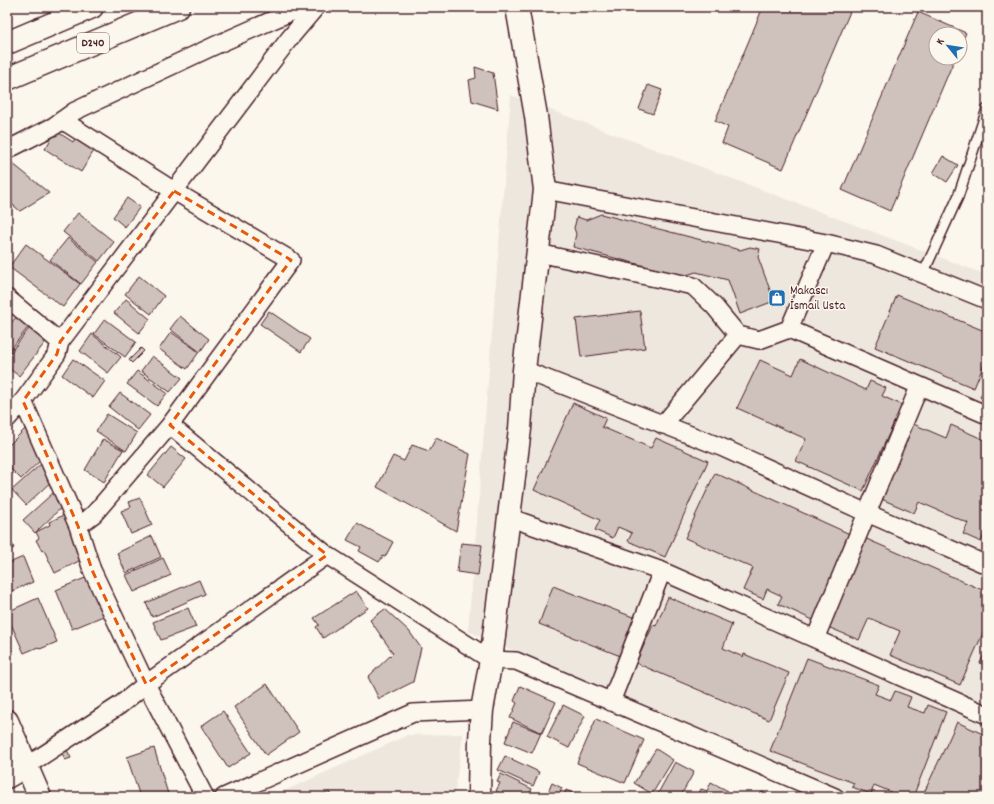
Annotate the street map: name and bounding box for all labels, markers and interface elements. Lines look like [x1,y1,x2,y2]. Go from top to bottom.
north arrow [928,26,968,66]
road number: D240 [77,33,109,53]
text: K [933,36,949,48]
place label: Makascı İsmail Usta [790,282,846,316]
shop icon: Makascı İsmail Usta [767,288,787,308]

